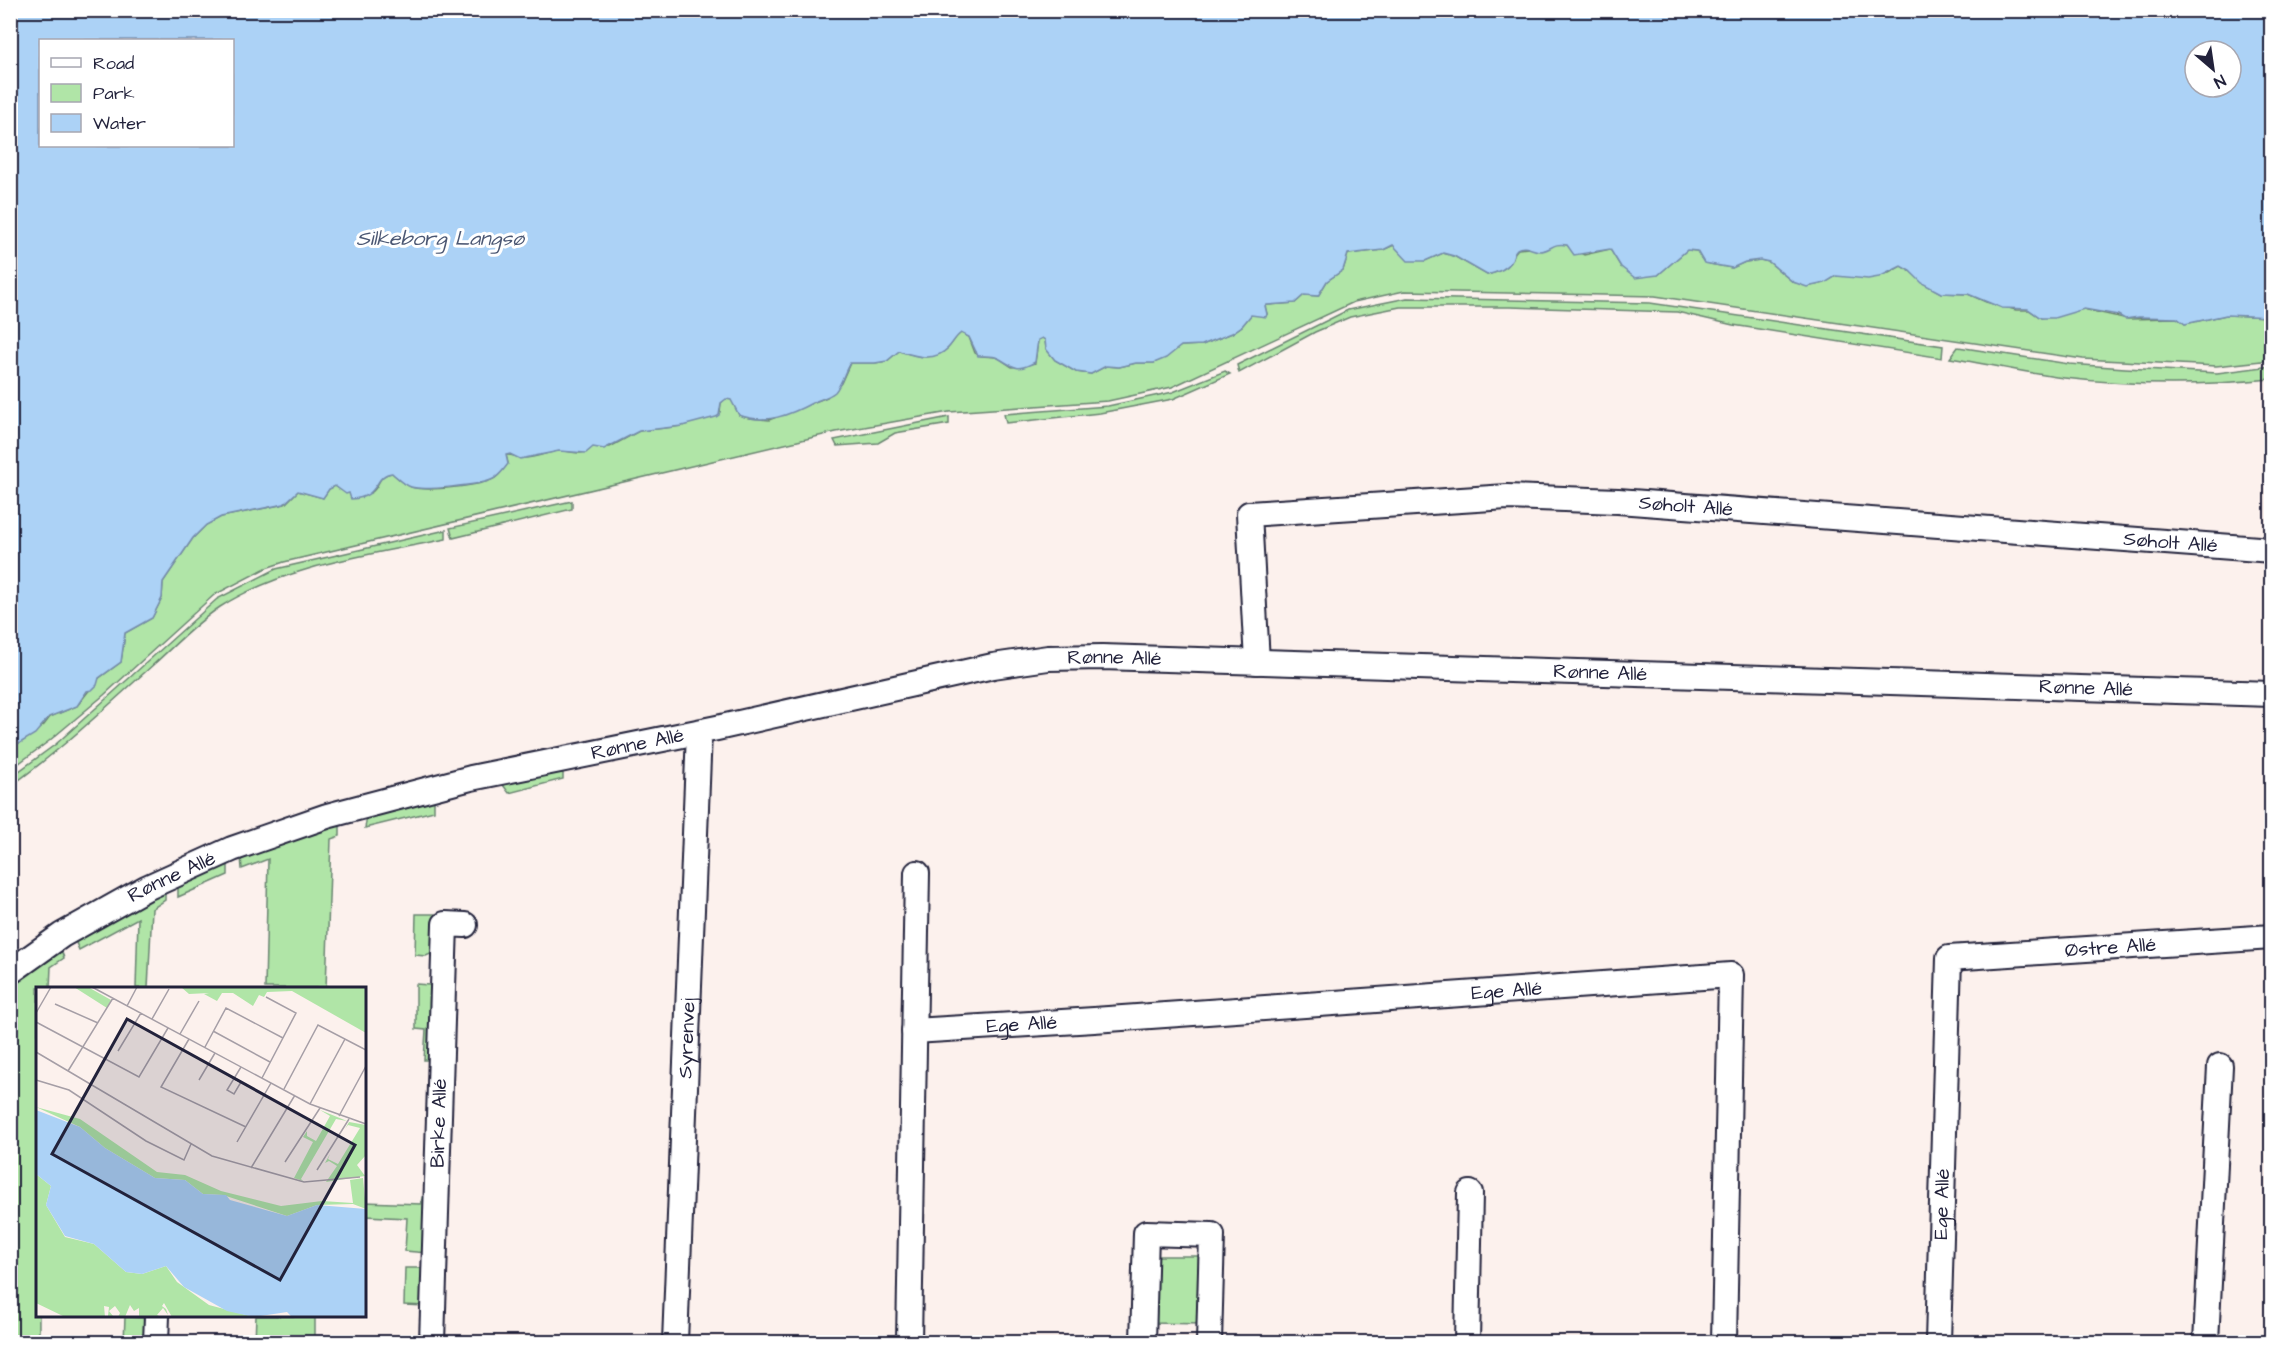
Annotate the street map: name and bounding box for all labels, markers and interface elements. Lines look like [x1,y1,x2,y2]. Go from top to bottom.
legend [39,39,234,147]
north arrow [2183,39,2243,99]
text: Road [93,51,134,76]
text: N [2210,69,2230,93]
text: Park [93,81,135,106]
text: Water [93,111,146,136]
water label: Silkeborg Langsø [356,224,526,254]
street label: Søholt Allé [1638,489,1734,524]
street label: Søholt Allé [2122,525,2219,560]
street label: Rønne Allé [1067,643,1162,673]
street label: Rønne Allé [1553,657,1648,688]
street label: Rønne Allé [2038,673,2134,704]
street label: Rønne Allé [589,721,687,767]
street label: Rønne Allé [122,844,220,910]
street label: Østre Allé [2064,931,2157,964]
street label: Ege Allé [1470,974,1543,1007]
inset map [36,987,366,1317]
street label: Syrenvej [671,997,703,1079]
street label: Ege Allé [986,1008,1058,1041]
street label: Birke Allé [423,1078,454,1168]
street label: Ege Allé [1927,1168,1957,1240]

